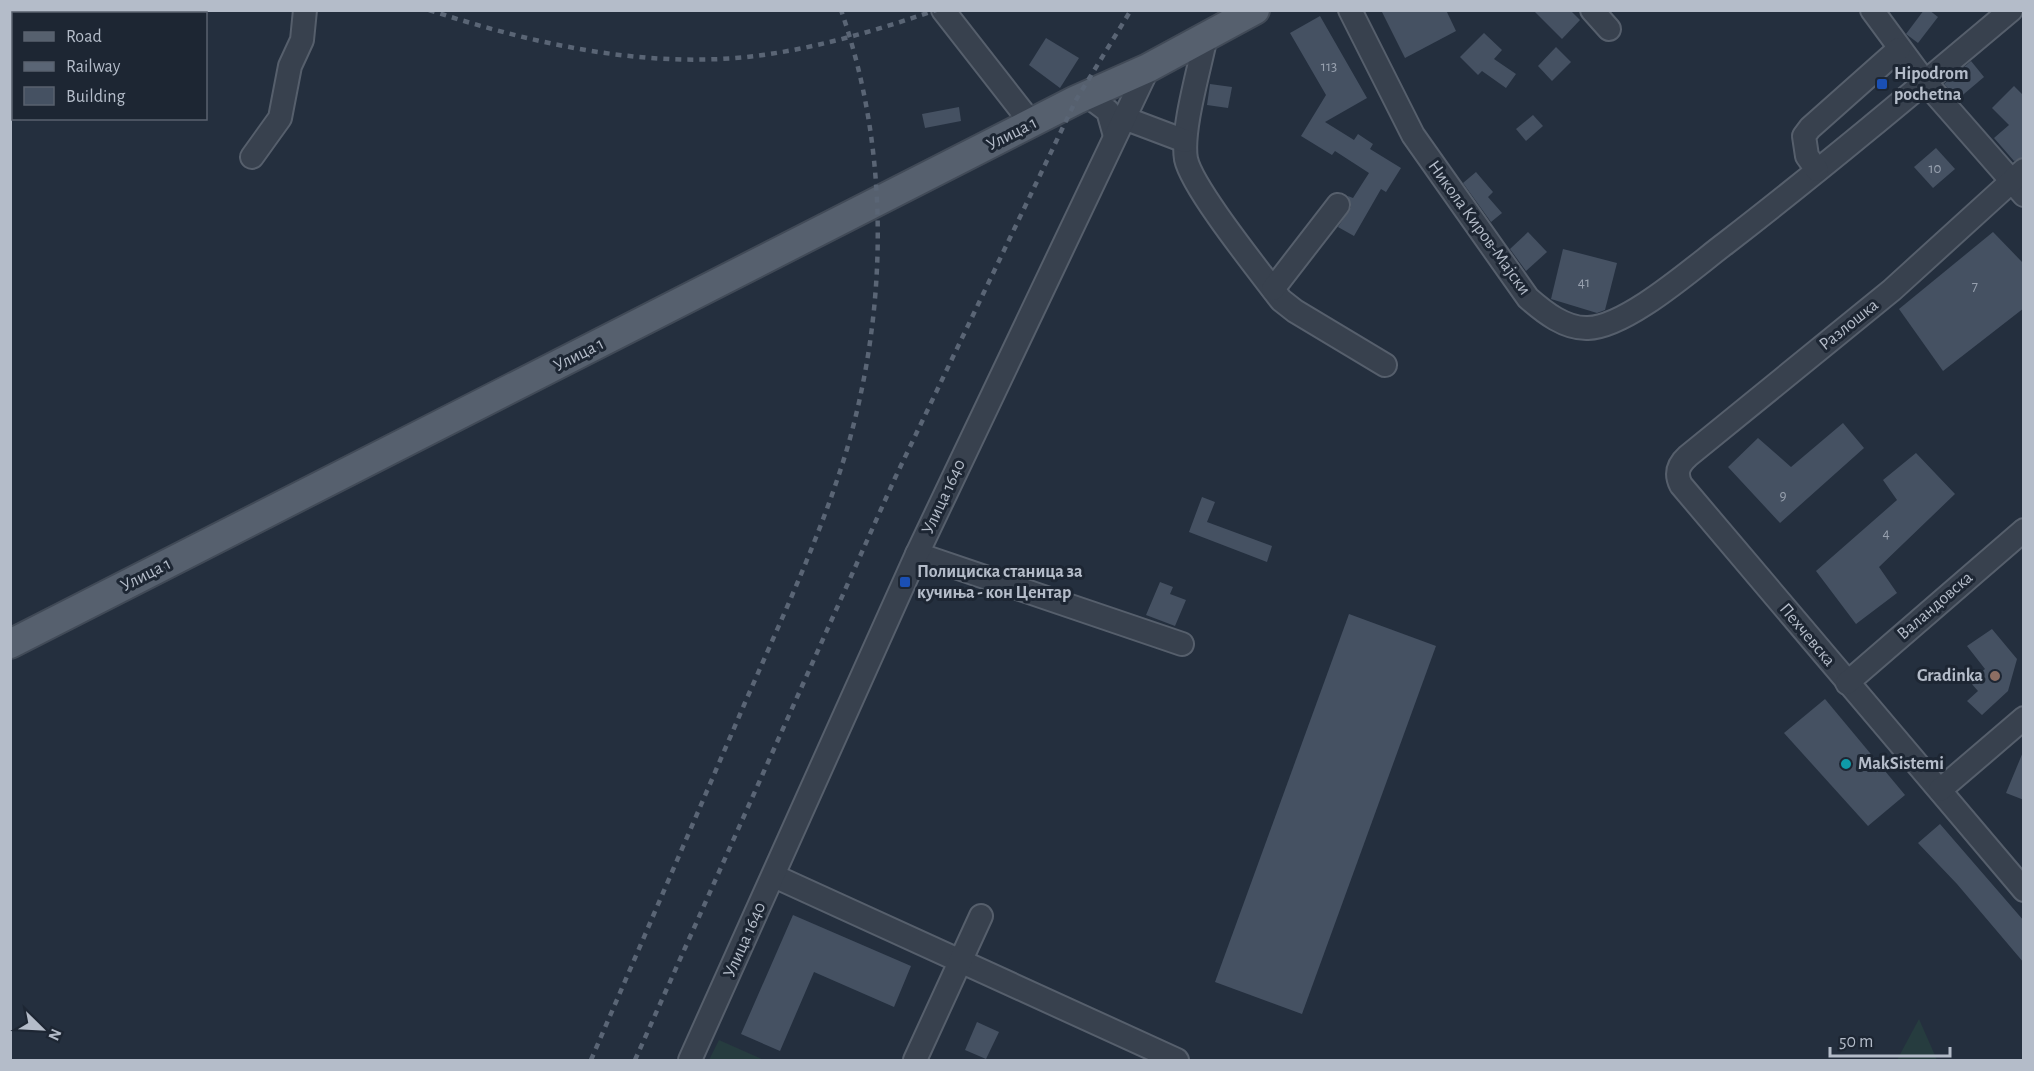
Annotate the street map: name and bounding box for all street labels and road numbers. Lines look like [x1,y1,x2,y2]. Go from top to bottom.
street label: Улица 1 [984,114,1040,154]
street label: Никола Киров-Мајски [1424,157,1534,299]
street label: Разлошка [1816,296,1882,354]
street label: Улица 1 [551,335,607,375]
street label: Улица 1640 [919,457,969,537]
street label: Улица 1 [118,555,174,595]
street label: Валандовска [1894,568,1976,644]
street label: Пехчевска [1776,600,1838,670]
street label: Улица 1640 [720,900,770,980]

